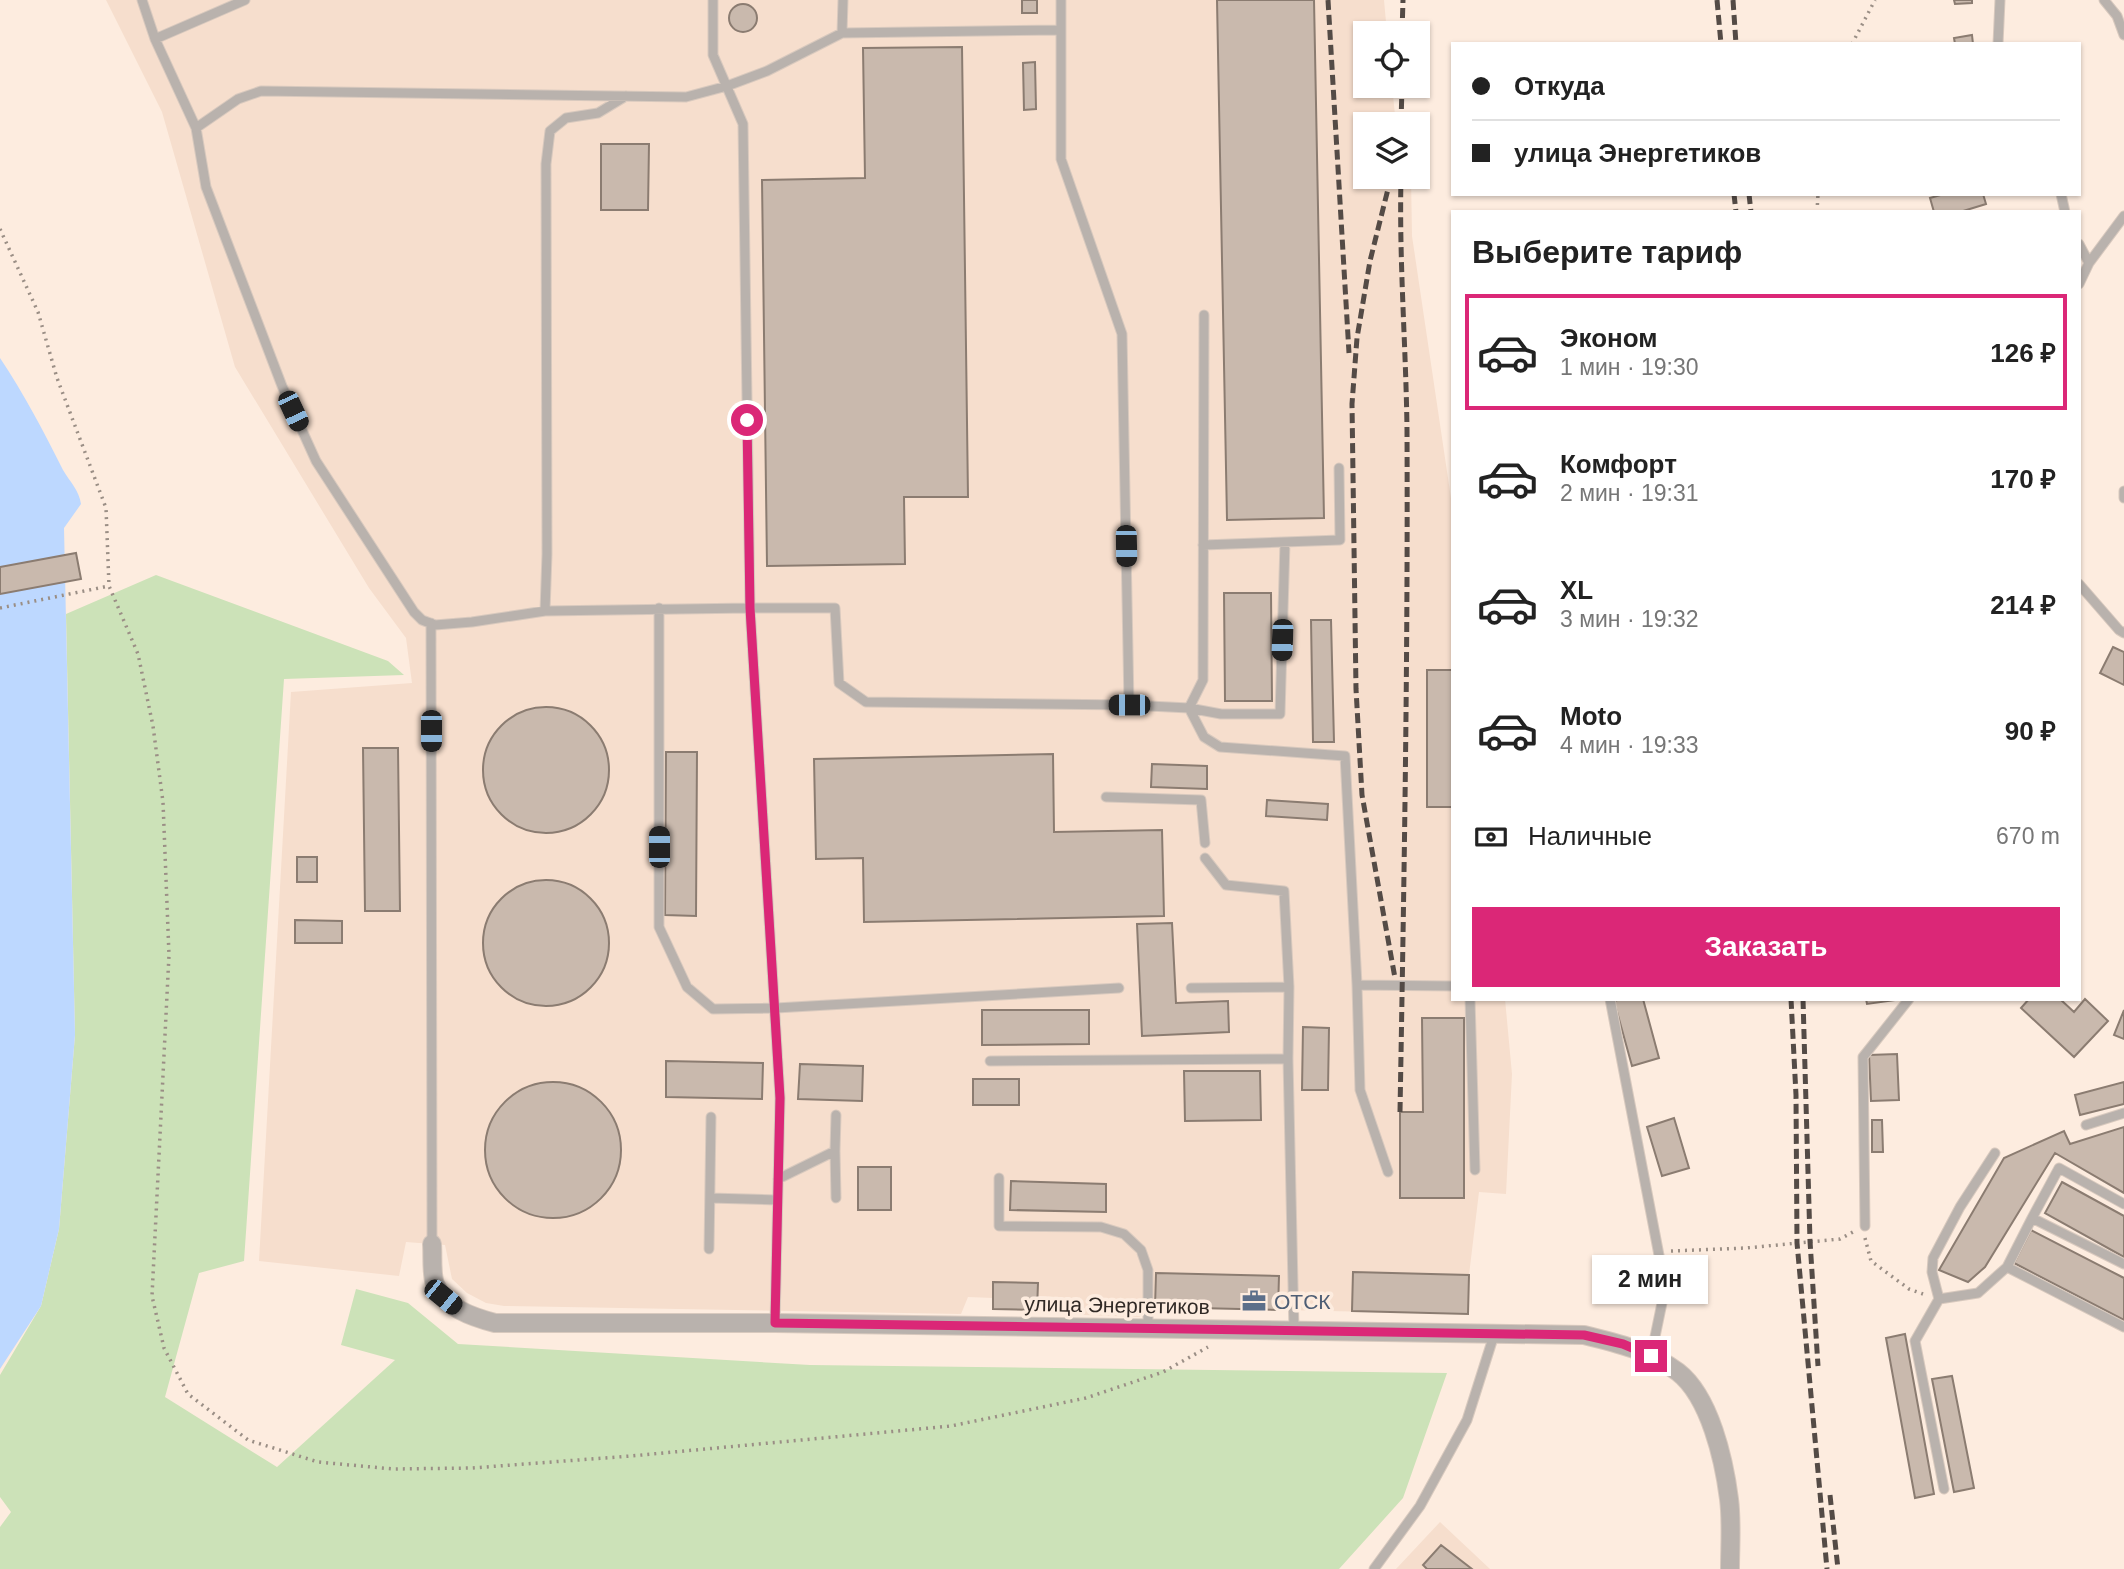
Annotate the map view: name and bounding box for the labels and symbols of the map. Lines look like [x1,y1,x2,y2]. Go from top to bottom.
car [275,388,312,434]
route start [731,404,763,436]
car [1116,525,1137,567]
car [1271,619,1294,661]
car [1109,695,1151,716]
car [421,710,442,752]
car [649,826,670,868]
callout: 2 мин [1593,1254,1709,1304]
car [421,1276,466,1318]
office icon: ОТСК [1240,1287,1268,1315]
place label: ОТСК [1274,1290,1331,1313]
street label: улица Энергетиков [1024,1292,1210,1318]
route end [1635,1340,1667,1372]

